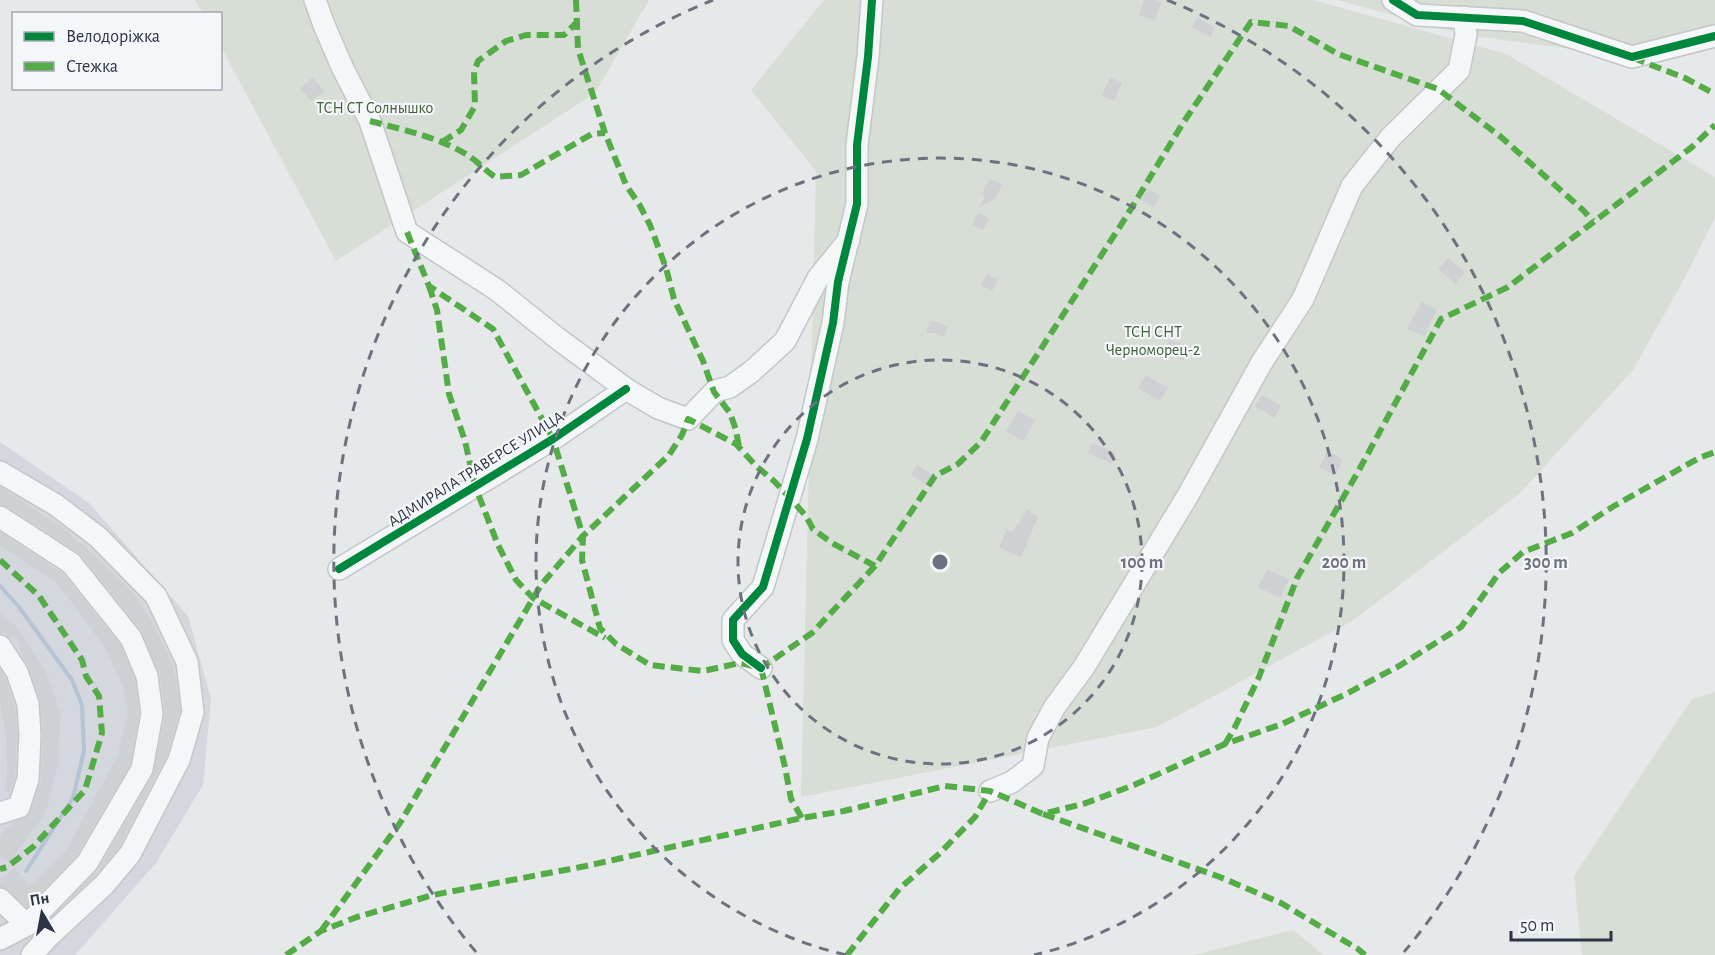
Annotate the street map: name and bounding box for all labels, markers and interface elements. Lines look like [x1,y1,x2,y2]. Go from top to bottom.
legend [12,12,222,90]
text: Велодоріжка [66,28,160,46]
text: Стежка [66,58,118,76]
park label: ТСН СТ Солнышко [317,100,434,116]
park label: ТСН СНТ Черноморец-2 [1106,324,1200,358]
street label: АДМИРАЛА ТРАВЕРСЕ УЛИЦА [385,408,567,530]
centre of rings [930,552,950,572]
text: 100 m [1121,554,1163,572]
text: 200 m [1322,554,1366,572]
text: 300 m [1524,554,1568,572]
north arrow [12,883,72,943]
text: Пн [29,890,51,909]
scale bar [1511,904,1612,942]
text: 50 m [1520,917,1554,935]

